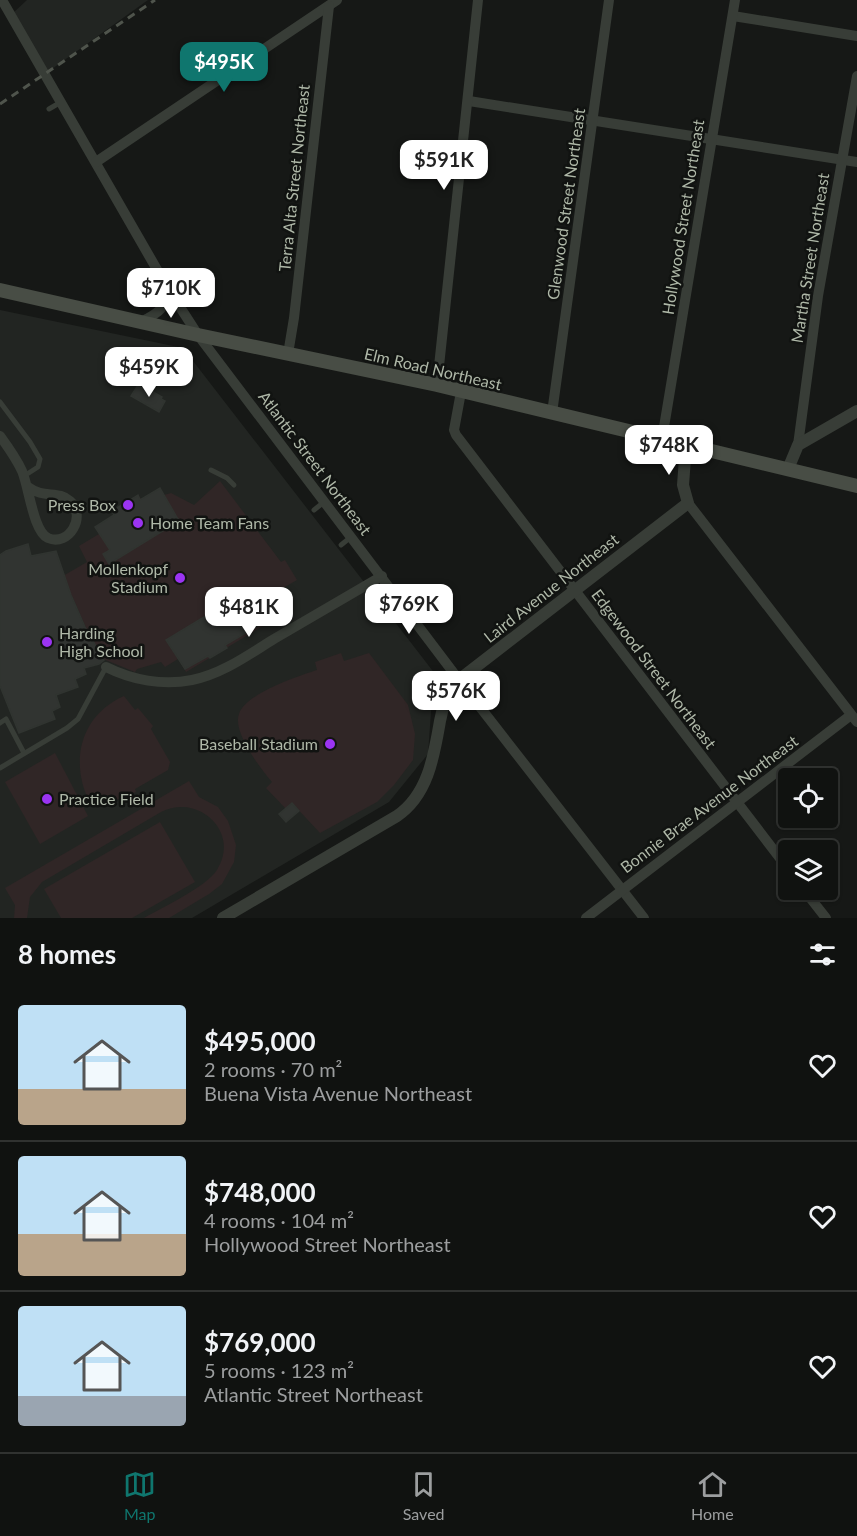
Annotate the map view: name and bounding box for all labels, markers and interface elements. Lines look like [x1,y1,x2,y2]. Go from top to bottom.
pin: $495K [182,42,266,93]
text: $495K [194,49,254,73]
street label: Terra Alta Street Northeast [274,83,313,273]
street label: Glenwood Street Northeast [543,107,588,301]
street label: Hollywood Street Northeast [658,118,707,316]
pin: $591K [402,140,486,191]
text: $591K [414,147,474,171]
street label: Martha Street Northeast [787,171,832,344]
pin: $710K [129,268,213,319]
text: $710K [141,275,201,299]
street label: Elm Road Northeast [363,343,504,394]
pin: $459K [107,347,191,398]
text: $459K [119,354,179,378]
street label: Atlantic Street Northeast [255,387,376,539]
pin: $748K [627,425,711,476]
text: $748K [639,432,699,456]
place label: Press Box [48,495,116,514]
marker: Press Box [121,498,135,512]
place label: Home Team Fans [150,513,269,532]
marker: Home Team Fans [131,516,145,530]
street label: Laird Avenue Northeast [480,529,622,646]
place label: Mollenkopf Stadium [88,559,168,596]
marker: Mollenkopf Stadium [173,571,187,585]
pin: $769K [367,584,451,635]
street label: Edgewood Street Northeast [588,585,721,752]
pin: $481K [207,587,291,638]
text: $769K [379,591,439,615]
text: $481K [219,594,279,618]
place label: Harding High School [59,623,143,660]
marker: Harding High School [40,635,54,649]
pin: $576K [414,671,498,722]
text: $576K [426,678,486,702]
street label: Bonnie Brae Avenue Northeast [616,731,801,876]
place label: Baseball Stadium [199,734,318,753]
marker: Baseball Stadium [323,737,337,751]
map controls [778,768,838,900]
button: locate [778,768,838,828]
place label: Practice Field [59,789,154,808]
marker: Practice Field [40,792,54,806]
button: layers [778,840,838,900]
text: 8 homes [18,938,116,970]
icon: filters [806,938,839,971]
text: $495,000 [204,1025,316,1057]
icon: home [66,1029,138,1101]
icon: heart [806,1049,839,1082]
text: 2 rooms · 70 m² [204,1057,342,1081]
text: Buena Vista Avenue Northeast [204,1081,472,1105]
text: $748,000 [204,1176,316,1208]
icon: home [66,1180,138,1252]
icon: heart [806,1200,839,1233]
text: 4 rooms · 104 m² [204,1208,354,1232]
text: Hollywood Street Northeast [204,1232,451,1256]
text: $769,000 [204,1326,316,1358]
icon: home [66,1330,138,1402]
icon: heart [806,1350,839,1383]
text: 5 rooms · 123 m² [204,1358,354,1382]
text: Atlantic Street Northeast [204,1382,423,1406]
tab: Map [123,1468,156,1523]
tab: Saved [403,1468,445,1523]
tab: Home [691,1468,734,1523]

